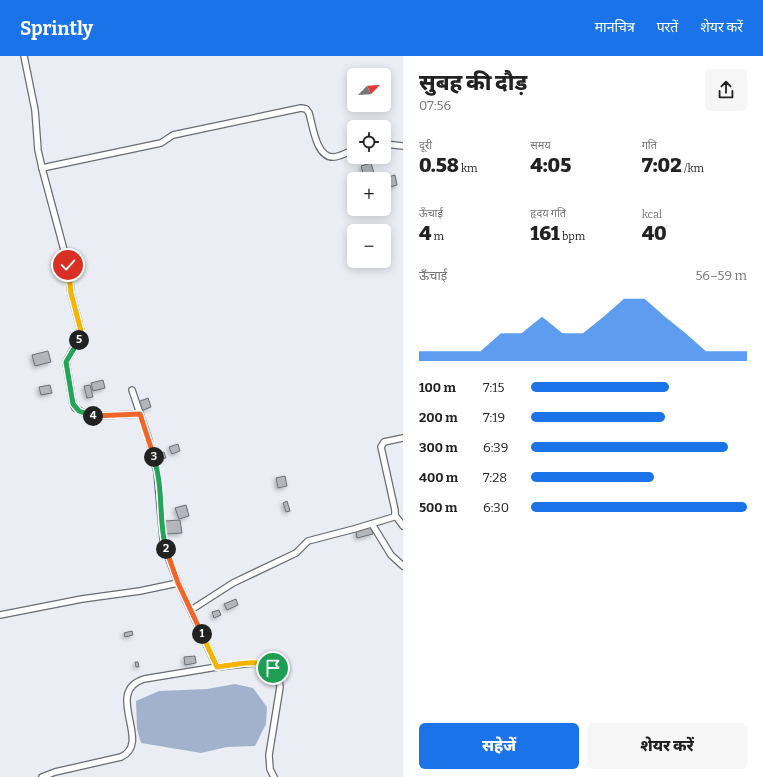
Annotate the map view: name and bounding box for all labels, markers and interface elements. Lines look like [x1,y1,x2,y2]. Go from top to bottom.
text: Sprintly [20,17,93,40]
text: मानचित्र [595,19,635,36]
text: परतें [657,19,678,36]
text: शेयर करें [700,19,743,36]
north arrow [347,68,391,112]
map controls [347,68,391,268]
text: सुबह की दौड़ [419,69,527,96]
button: share [705,69,747,111]
text: 07:56 [419,98,451,113]
button: locate [347,120,391,164]
text: दूरी [419,139,432,152]
text: समय [530,139,551,152]
text: गति [642,139,657,152]
text: 0.58 [419,153,459,177]
text: 4:05 [530,153,571,177]
text: 7:02 [642,153,682,177]
text: km [459,162,478,175]
text: /km [682,162,704,175]
button: + [347,172,391,216]
text: ऊँचाई [419,207,443,220]
text: हृदय गति [530,207,566,220]
text: kcal [642,208,662,221]
text: 4 [419,221,431,245]
text: 161 [530,221,560,245]
text: 40 [642,221,667,245]
button: − [347,224,391,268]
text: m [431,230,444,243]
text: bpm [560,230,585,243]
pin [51,248,85,282]
icon: check [57,254,79,276]
text: ऊँचाई [419,268,447,283]
text: 56–59 m [695,268,747,283]
pin: 5 [69,330,89,350]
text: 5 [76,333,82,346]
text: 100 m [419,380,456,395]
text: 7:15 [483,380,505,395]
pin: 4 [83,406,103,426]
text: 4 [90,409,96,422]
text: 200 m [419,410,458,425]
text: 7:19 [483,410,505,425]
text: 300 m [419,440,458,455]
text: 6:39 [483,440,508,455]
pin: 3 [144,447,164,467]
text: 3 [151,450,157,463]
text: 400 m [419,470,458,485]
text: 7:28 [483,470,507,485]
text: 500 m [419,500,457,515]
text: 6:30 [483,500,509,515]
pin: 2 [156,539,176,559]
text: 2 [163,542,169,555]
pin: 1 [192,624,212,644]
text: 1 [200,627,204,640]
pin [256,651,290,685]
icon: arrive [262,657,284,679]
button: सहेजें [419,723,579,769]
button: शेयर करें [587,723,747,769]

